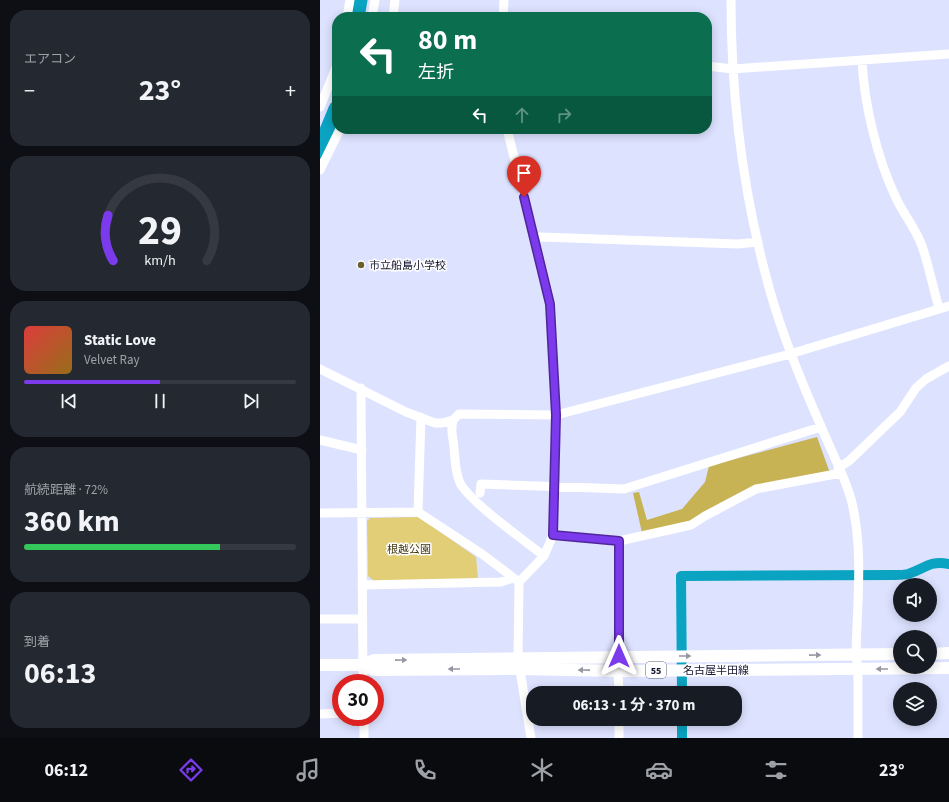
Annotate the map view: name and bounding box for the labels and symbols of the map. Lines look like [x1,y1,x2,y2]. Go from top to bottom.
pin [507,156,541,197]
place label: 市立船島小学校 [369,258,446,273]
marker: 市立船島小学校 [356,260,366,270]
park label: 根越公園 [387,542,431,557]
position arrow [598,635,640,677]
one-way arrow [809,652,822,658]
one-way arrow [679,653,692,659]
one-way arrow [395,657,408,663]
road number: 55 [646,662,666,678]
street label: 名古屋半田線 [683,663,749,678]
one-way arrow [447,666,460,672]
one-way arrow [875,666,888,672]
one-way arrow [577,667,590,673]
speed limit sign: 30 [332,674,384,726]

